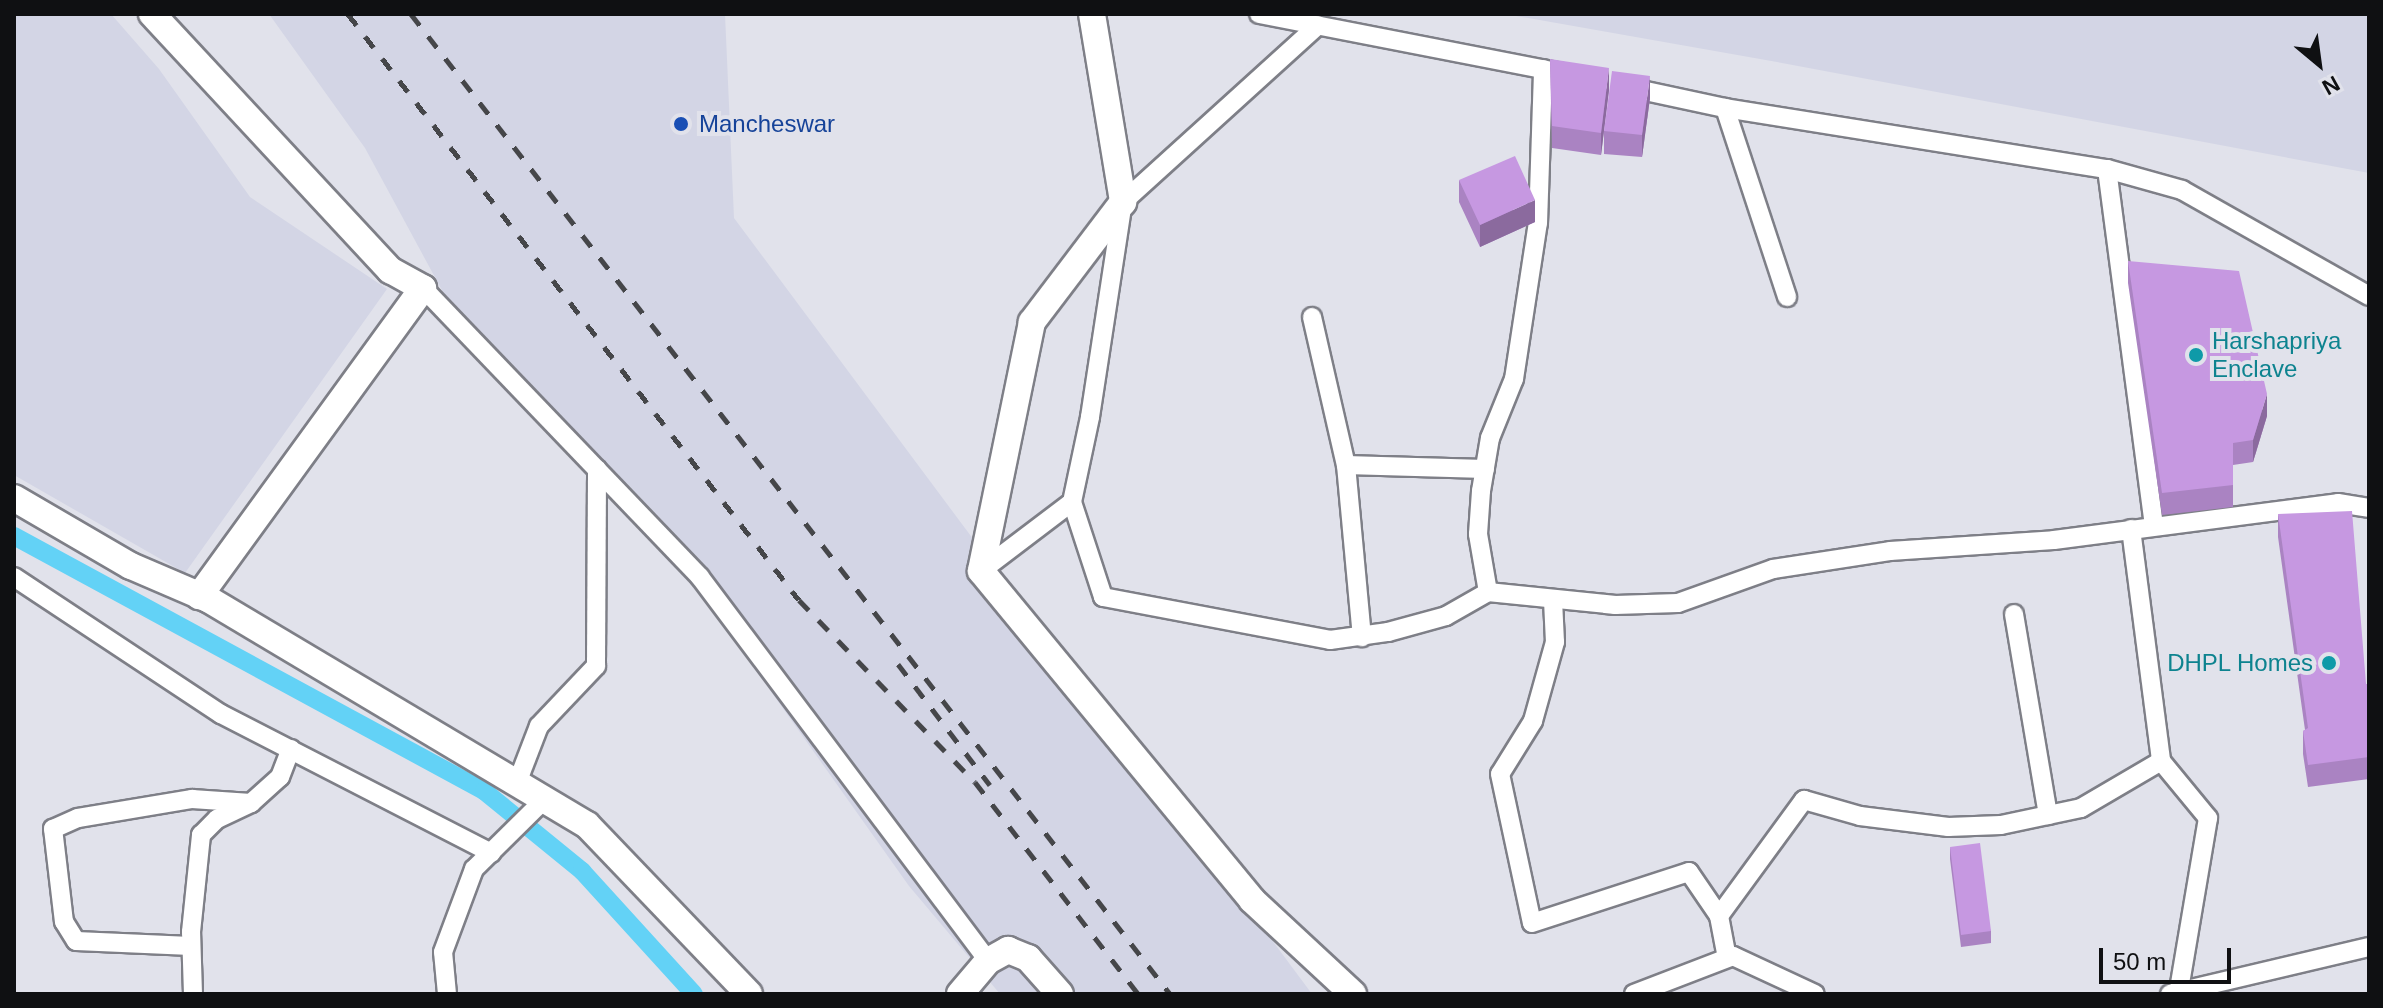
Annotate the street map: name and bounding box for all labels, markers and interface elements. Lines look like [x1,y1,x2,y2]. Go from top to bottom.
north arrow [2279,24,2359,104]
text: N [2318,71,2344,100]
place label: Mancheswar [699,110,835,138]
marker: Mancheswar [670,113,692,135]
place label: Harshapriya Enclave [2212,327,2341,383]
marker: Harshapriya Enclave [2187,346,2205,364]
place label: DHPL Homes [2166,649,2313,677]
marker: DHPL Homes [2320,654,2338,672]
scale bar [2103,932,2235,982]
text: 50 m [2113,948,2166,975]

